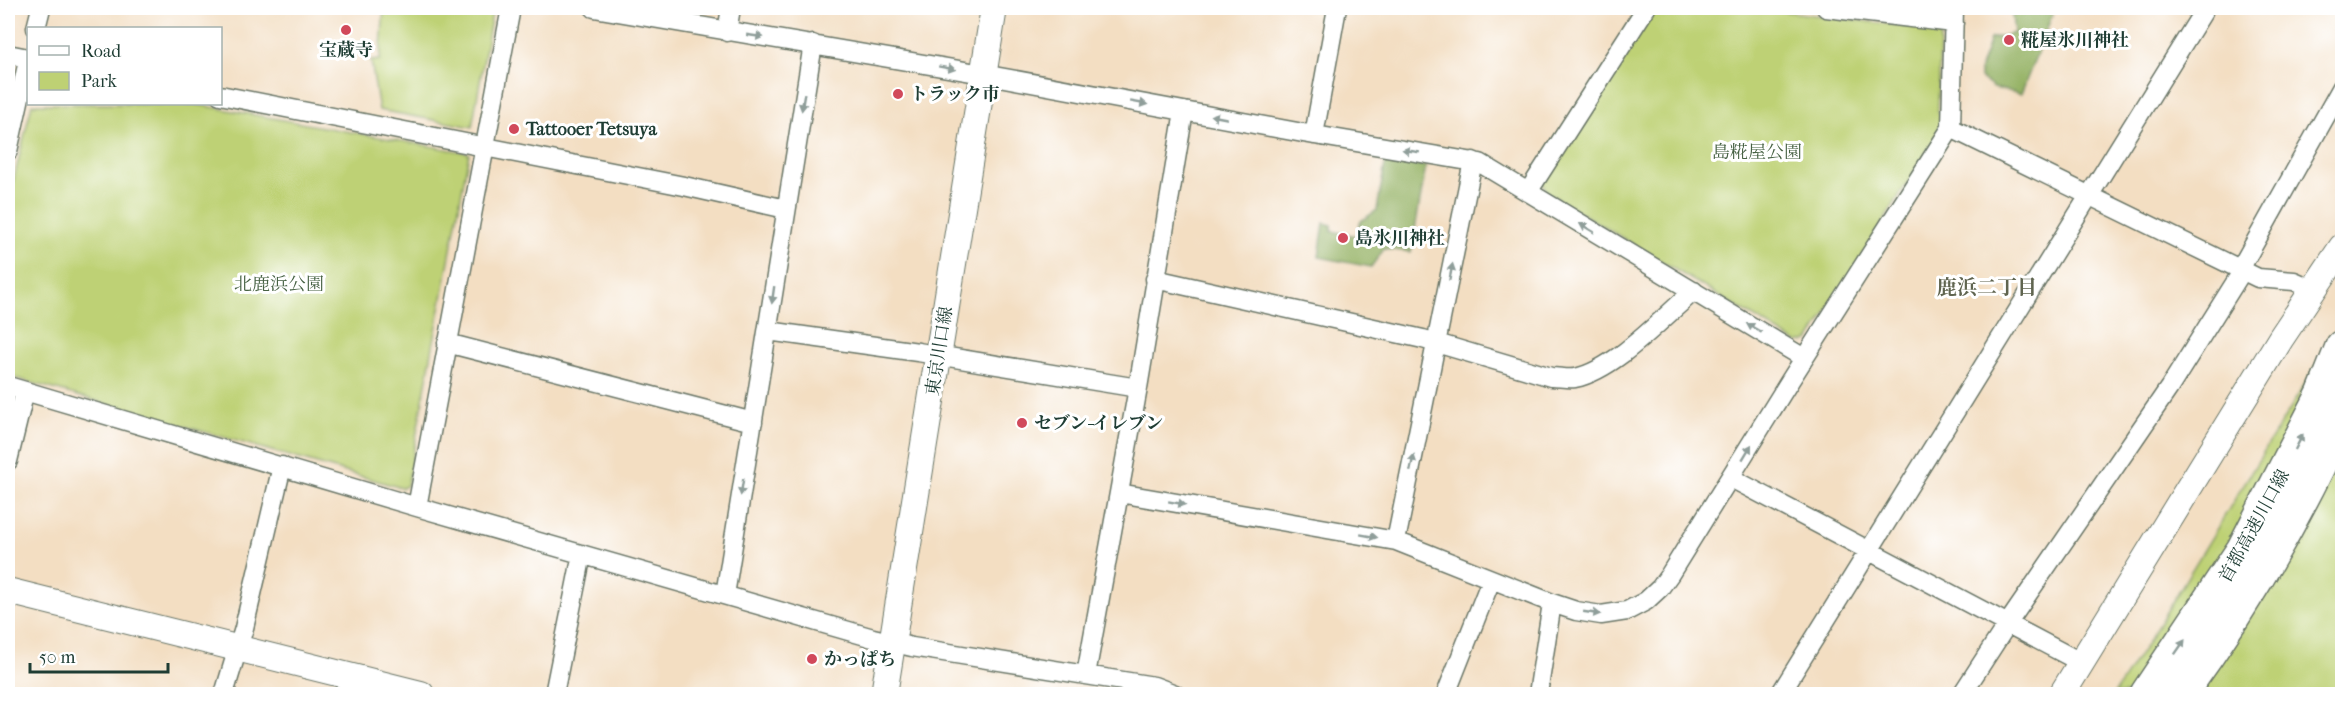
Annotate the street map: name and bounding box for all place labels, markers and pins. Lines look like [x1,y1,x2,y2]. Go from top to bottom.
marker: 宝蔵寺 [339,23,353,37]
place label: 糀屋氷川神社 [2021,30,2129,51]
marker: 糀屋氷川神社 [2002,33,2016,47]
place label: 宝蔵寺 [319,40,373,61]
place label: トラック市 [910,84,1000,105]
marker: トラック市 [891,87,905,101]
place label: Tattooer Tetsuya [525,119,657,140]
marker: Tattooer Tetsuya [507,122,521,136]
place label: 島氷川神社 [1355,228,1445,249]
marker: 島氷川神社 [1336,231,1350,245]
place label: セブン-イレブン [1034,413,1163,434]
marker: セブン-イレブン [1015,416,1029,430]
place label: かっぱち [824,649,896,670]
marker: かっぱち [805,652,819,666]

